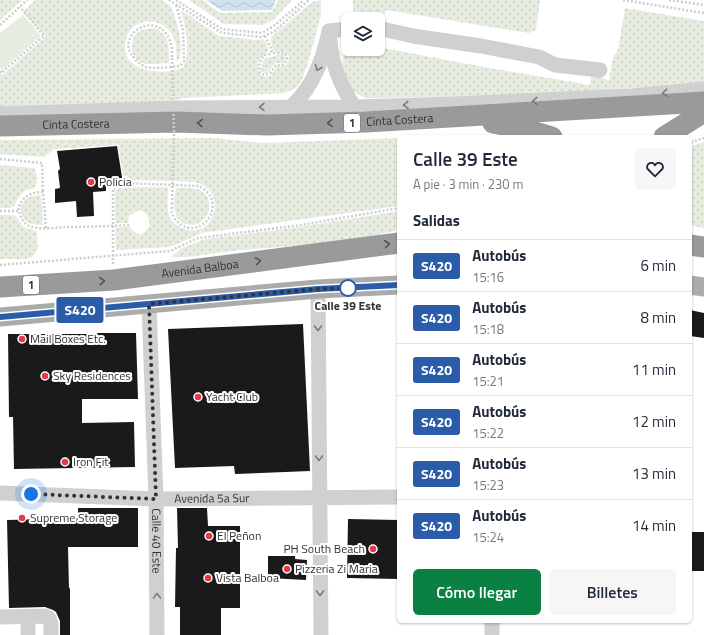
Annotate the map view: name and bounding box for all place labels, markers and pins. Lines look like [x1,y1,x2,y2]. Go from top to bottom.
place label: Policia [99,172,132,191]
marker: Policia [86,177,96,187]
marker: Calle 39 Este [339,279,357,297]
place label: Calle 39 Este [315,296,381,315]
place label: Mail Boxes Etc. [30,329,106,348]
marker: Mail Boxes Etc. [17,334,27,344]
place label: Sky Residences [53,366,131,385]
marker: Sky Residences [40,371,50,381]
place label: Yacht Club [206,387,258,406]
marker: Yacht Club [193,392,203,402]
place label: Iron Fit [73,452,109,471]
marker: Iron Fit [60,457,70,467]
place label: Supreme Storage [30,508,117,527]
marker: Supreme Storage [17,513,27,523]
place label: El Peñon [217,526,261,545]
marker: El Peñon [204,531,214,541]
place label: PH South Beach [283,539,365,558]
marker: PH South Beach [368,544,378,554]
place label: Pizzeria Zi Maria [295,559,378,578]
marker: Pizzeria Zi Maria [282,564,292,574]
place label: Vista Balboa [216,568,279,587]
marker: Vista Balboa [203,573,213,583]

